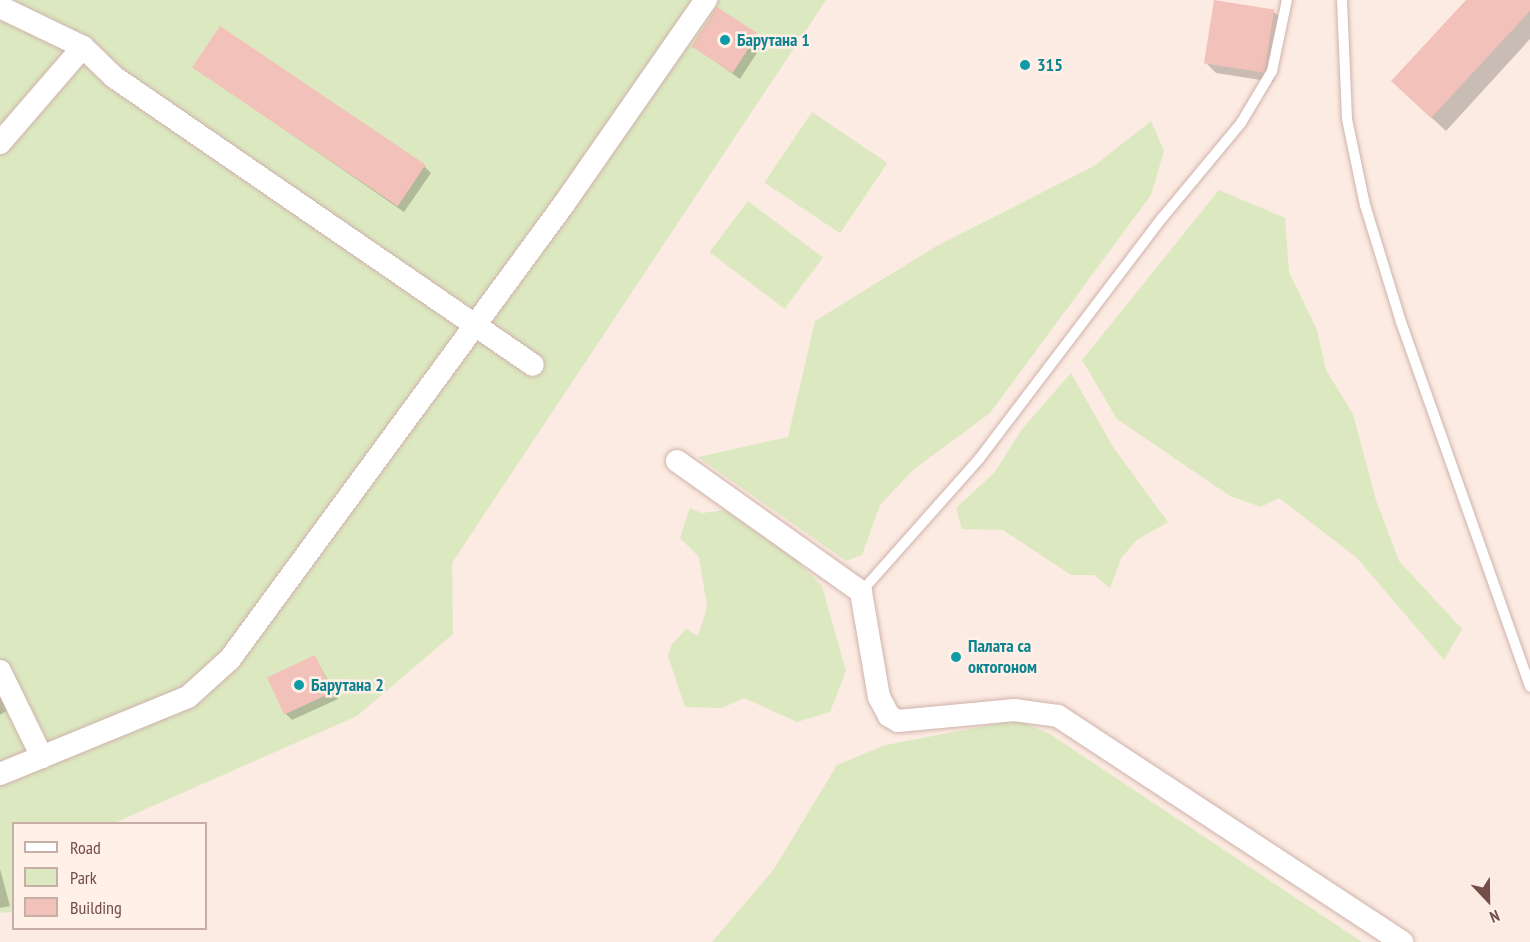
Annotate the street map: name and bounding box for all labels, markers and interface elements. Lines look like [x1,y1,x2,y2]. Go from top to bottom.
place label: Барутана 1 [737,29,810,51]
marker: Барутана 1 [718,33,732,47]
place label: 315 [1037,54,1063,76]
marker: 315 [1018,58,1032,72]
place label: Палата са октогоном [968,636,1037,678]
marker: Палата са октогоном [949,650,963,664]
place label: Барутана 2 [311,674,384,696]
marker: Барутана 2 [292,678,306,692]
legend [12,822,207,930]
text: Road [70,836,101,859]
text: Park [70,866,97,889]
north arrow [1458,870,1518,930]
text: Building [70,896,122,919]
text: N [1487,906,1503,928]

